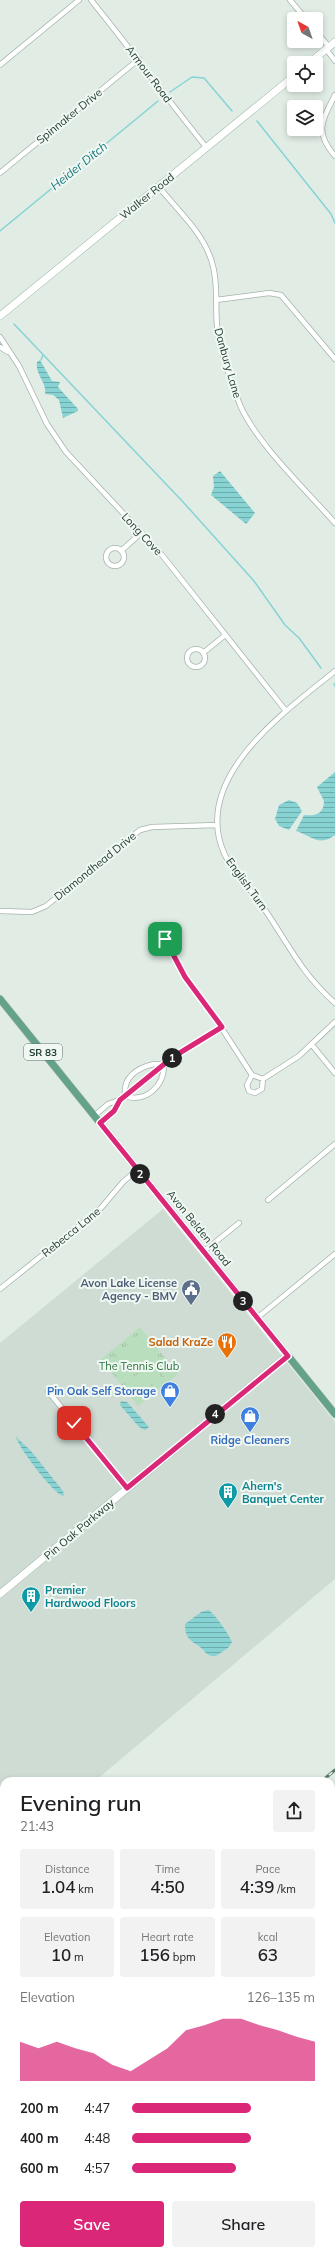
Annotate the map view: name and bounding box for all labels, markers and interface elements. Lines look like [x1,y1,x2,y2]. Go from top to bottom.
north arrow [287,12,323,48]
map controls [287,12,323,136]
street label: Armour Road [123,43,175,105]
button: locate [287,56,323,92]
street label: Spinnaker Drive [33,85,105,147]
button: layers [287,100,323,136]
water label: Heider Ditch [47,138,110,193]
street label: Walker Road [117,170,177,222]
street label: Danbury Lane [211,326,245,400]
street label: Long Cove [119,510,165,558]
street label: Diamondhead Drive [51,829,139,903]
street label: English Turn [223,855,271,913]
pin [148,922,182,956]
icon: arrive [154,928,176,950]
road number: SR 83 [24,1044,62,1060]
pin: 1 [162,1048,182,1068]
text: 1 [169,1051,175,1065]
pin: 2 [130,1164,150,1184]
text: 2 [137,1167,143,1181]
street label: Avon Belden Road [164,1187,234,1269]
street label: Rebecca Lane [39,1204,103,1260]
place label: Avon Lake License Agency - BMV [80,1276,178,1303]
public building icon: Avon Lake License Agency - BMV [180,1278,202,1306]
pin: 3 [233,1291,253,1311]
text: 3 [240,1294,246,1308]
restaurant icon: Salad KraZe [216,1331,238,1359]
place label: Salad KraZe [149,1335,213,1349]
park label: The Tennis Club [99,1359,180,1373]
shop icon: Pin Oak Self Storage [159,1380,181,1408]
place label: Pin Oak Self Storage [47,1384,156,1398]
pin: 4 [205,1404,225,1424]
shop icon: Ridge Cleaners [239,1405,261,1433]
pin [57,1406,91,1440]
text: 4 [212,1407,218,1421]
icon: check [63,1412,85,1434]
place label: Ridge Cleaners [211,1433,290,1447]
place label: Ahern's Banquet Center [242,1479,325,1506]
building icon: Ahern's Banquet Center [217,1481,239,1509]
street label: Pin Oak Parkway [41,1495,117,1562]
place label: Premier Hardwood Floors [45,1583,136,1610]
building icon: Premier Hardwood Floors [20,1585,42,1613]
text: Evening run [20,1789,142,1817]
button: share [273,1790,315,1832]
text: 21:43 [20,1818,54,1834]
text: Distance [45,1862,89,1876]
text: Time [155,1862,180,1876]
text: Pace [255,1862,280,1876]
text: 1.04 [41,1876,75,1897]
text: 4:50 [150,1876,185,1897]
text: 4:39 [240,1876,274,1897]
text: km [75,1882,94,1896]
text: /km [274,1882,296,1896]
text: Elevation [44,1930,90,1944]
text: Heart rate [141,1930,194,1944]
text: kcal [258,1930,278,1944]
text: 10 [51,1944,71,1965]
text: 156 [139,1944,170,1965]
text: 63 [258,1944,278,1965]
text: m [71,1950,84,1964]
text: bpm [170,1950,196,1964]
text: Elevation [20,1989,75,2005]
text: 126–135 m [247,1989,315,2005]
text: 200 m [20,2100,59,2116]
text: 4:47 [84,2100,110,2116]
text: 400 m [20,2130,59,2146]
text: 4:48 [84,2130,110,2146]
text: 600 m [20,2160,59,2176]
text: 4:57 [84,2160,110,2176]
button: Save [20,2201,164,2247]
button: Share [172,2201,315,2247]

